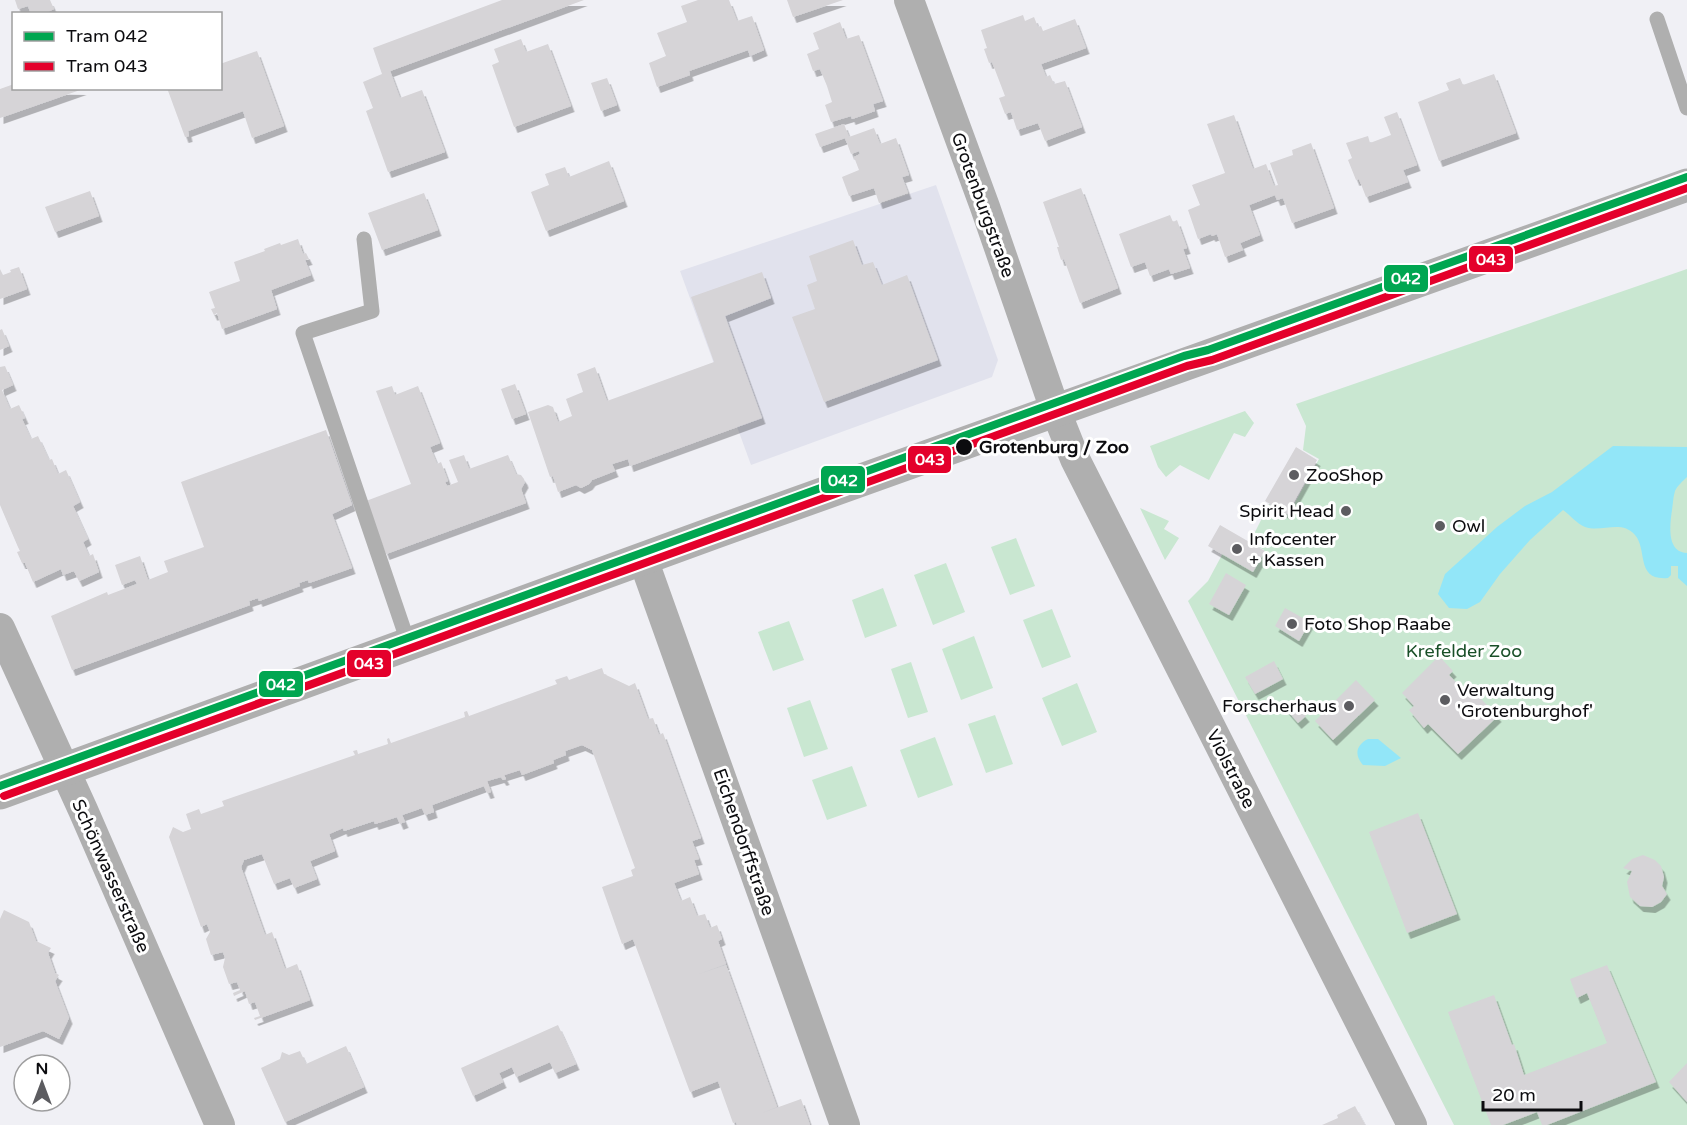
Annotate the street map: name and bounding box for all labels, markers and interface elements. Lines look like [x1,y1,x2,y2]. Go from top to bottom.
legend [12,12,222,90]
text: Tram 042 [66,25,148,47]
text: Tram 043 [66,55,148,77]
street label: Grotenburgstraße [947,129,1019,281]
line badge: 043 [1468,245,1514,273]
text: 043 [1476,250,1506,270]
line badge: 042 [1383,264,1429,293]
text: 042 [1391,269,1421,289]
place label: Grotenburg / Zoo [979,436,1129,458]
marker: Grotenburg / Zoo [954,437,974,457]
line badge: 043 [907,445,952,474]
text: 043 [915,450,945,470]
place label: ZooShop [1306,464,1383,486]
line badge: 042 [820,465,866,494]
marker: ZooShop [1287,468,1301,482]
text: 042 [828,471,858,491]
place label: Spirit Head [1239,500,1334,522]
marker: Spirit Head [1339,504,1353,518]
place label: Owl [1452,515,1485,537]
marker: Owl [1433,519,1447,533]
place label: Infocenter + Kassen [1249,528,1336,571]
marker: Infocenter + Kassen [1230,542,1244,556]
place label: Foto Shop Raabe [1304,613,1451,635]
marker: Foto Shop Raabe [1285,617,1299,631]
park label: Krefelder Zoo [1406,640,1522,662]
line badge: 043 [346,649,392,678]
text: 043 [354,654,384,674]
line badge: 042 [258,670,304,698]
text: 042 [266,675,296,695]
place label: Verwaltung 'Grotenburghof' [1457,679,1593,722]
marker: Verwaltung 'Grotenburghof' [1438,693,1452,707]
place label: Forscherhaus [1222,695,1337,717]
marker: Forscherhaus [1342,699,1356,713]
street label: Violstraße [1202,726,1260,812]
street label: Eichendorffstraße [708,765,780,919]
street label: Schönwasserstraße [67,796,155,956]
north arrow [12,1053,72,1113]
text: N [36,1059,48,1079]
scale bar [1483,1074,1580,1112]
text: 20 m [1492,1084,1536,1106]

